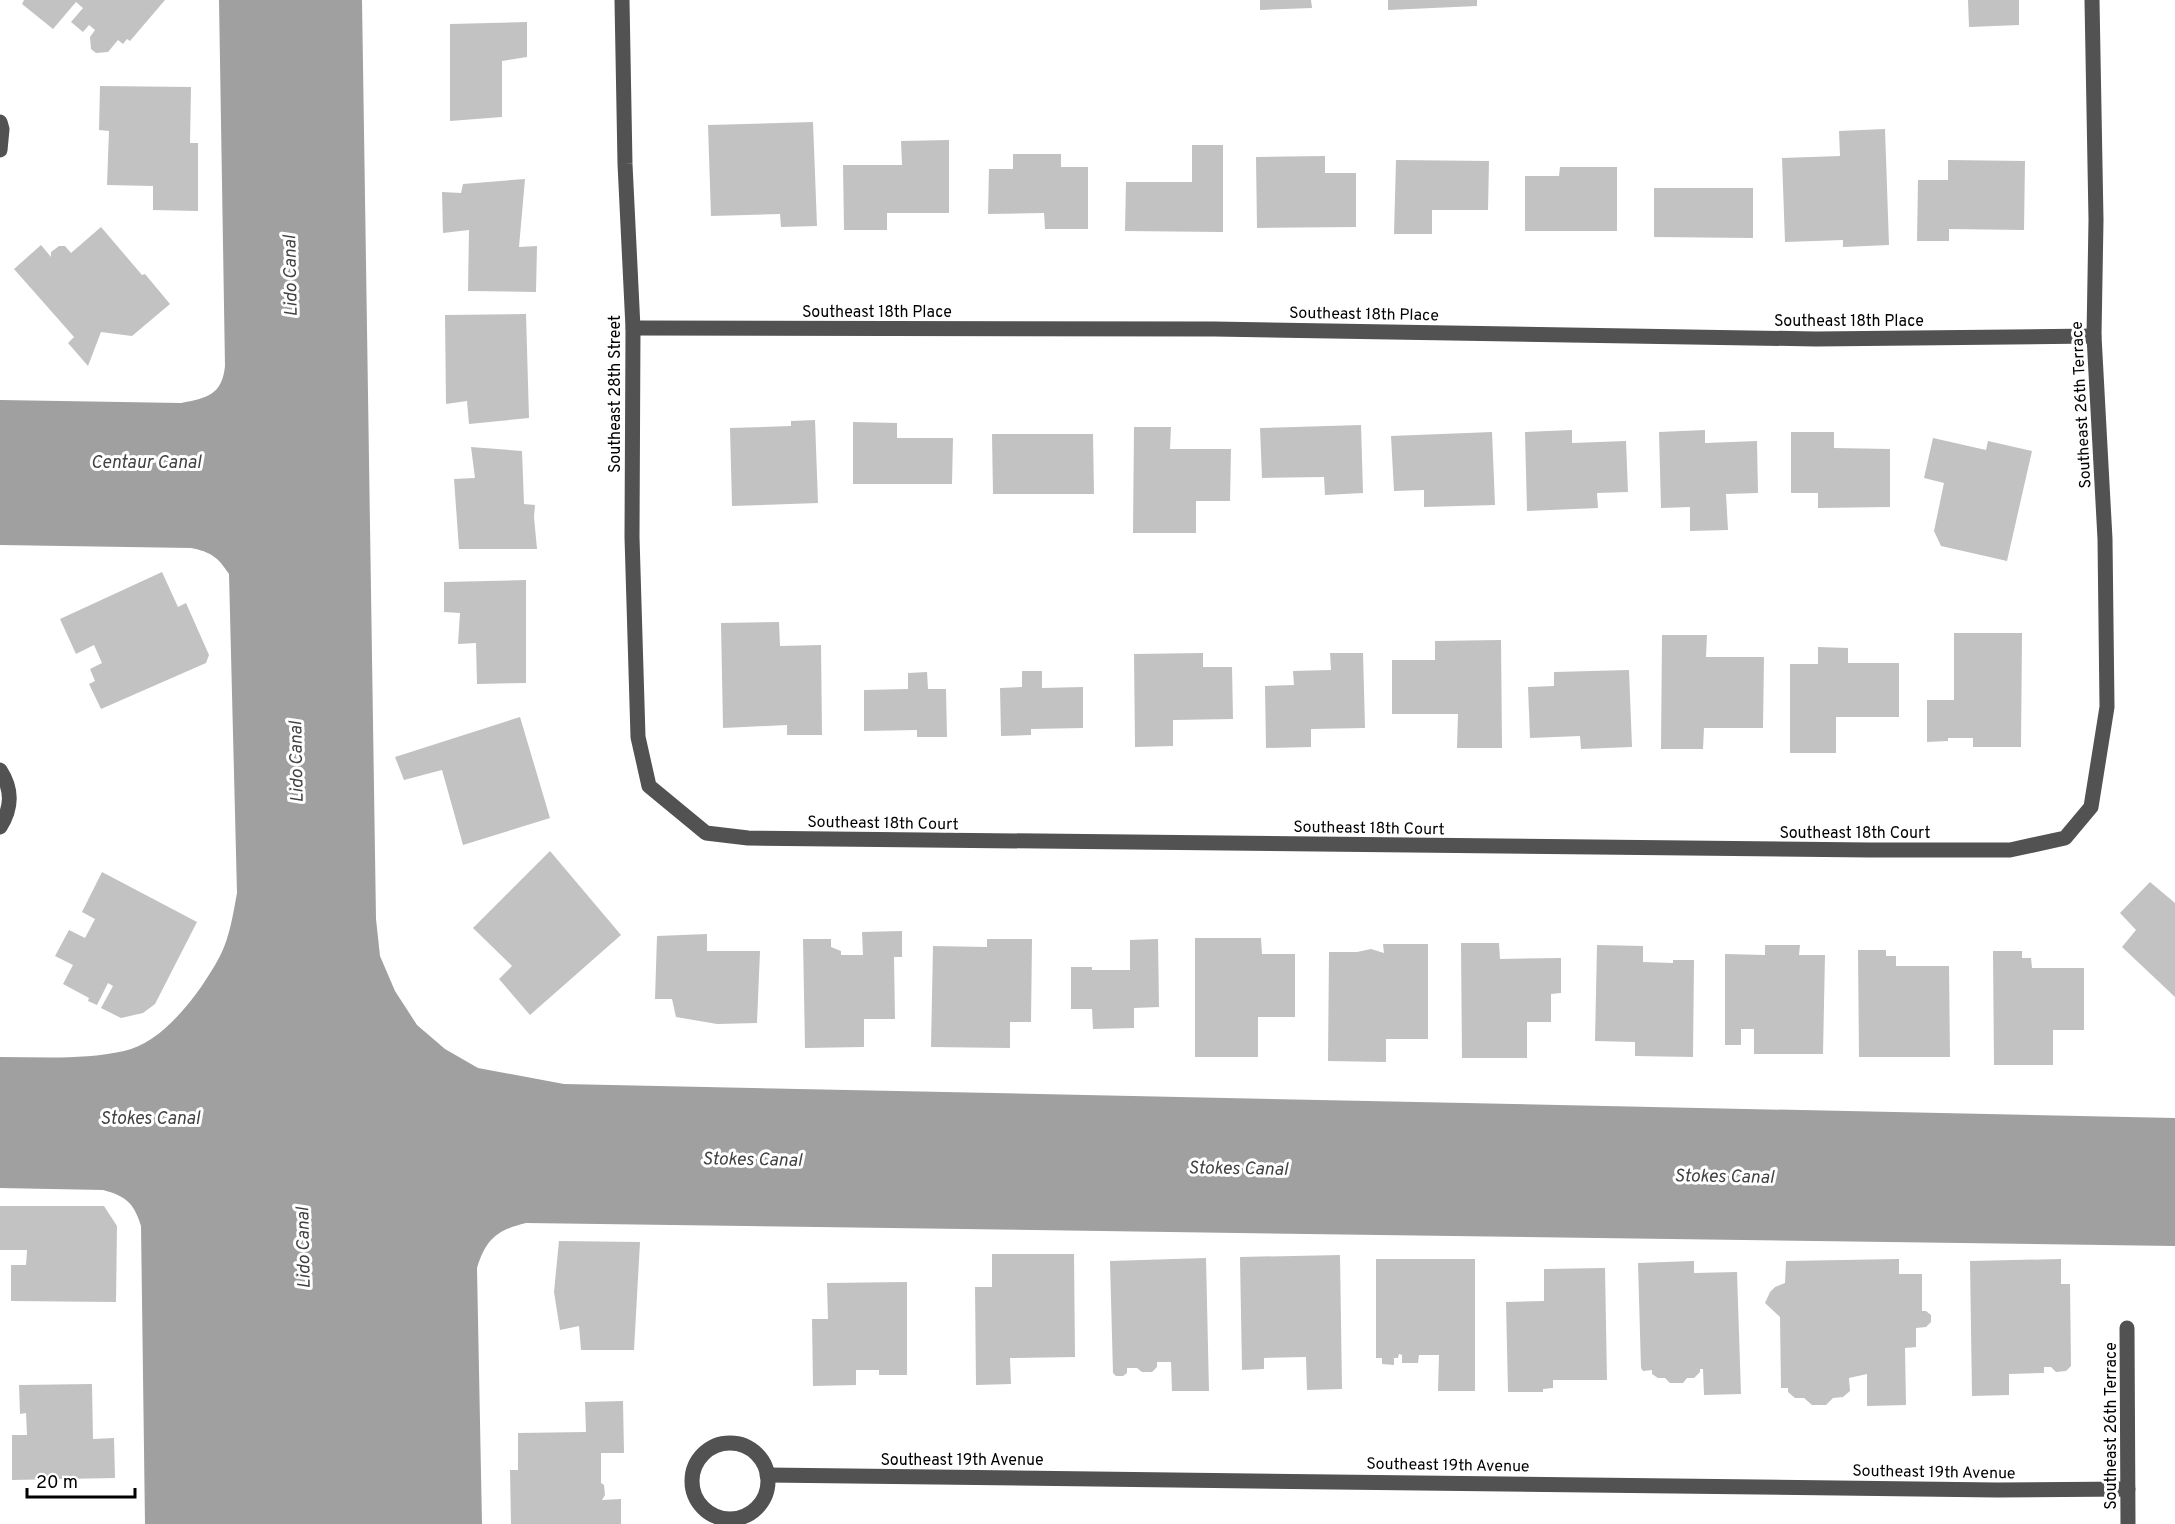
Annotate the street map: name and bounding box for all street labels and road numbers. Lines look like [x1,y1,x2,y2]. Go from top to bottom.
street label: Southeast 18th Place [802,303,952,323]
street label: Southeast 18th Place [1289,304,1439,326]
street label: Southeast 18th Place [1774,312,1924,332]
street label: Southeast 28th Street [606,315,626,473]
street label: Southeast 26th Terrace [2068,321,2096,489]
street label: Southeast 18th Court [807,813,959,835]
street label: Southeast 18th Court [1293,818,1445,840]
street label: Southeast 18th Court [1779,824,1931,844]
street label: Southeast 26th Terrace [2102,1342,2122,1510]
street label: Southeast 19th Avenue [880,1451,1044,1471]
street label: Southeast 19th Avenue [1366,1455,1530,1477]
street label: Southeast 19th Avenue [1852,1462,2016,1484]

